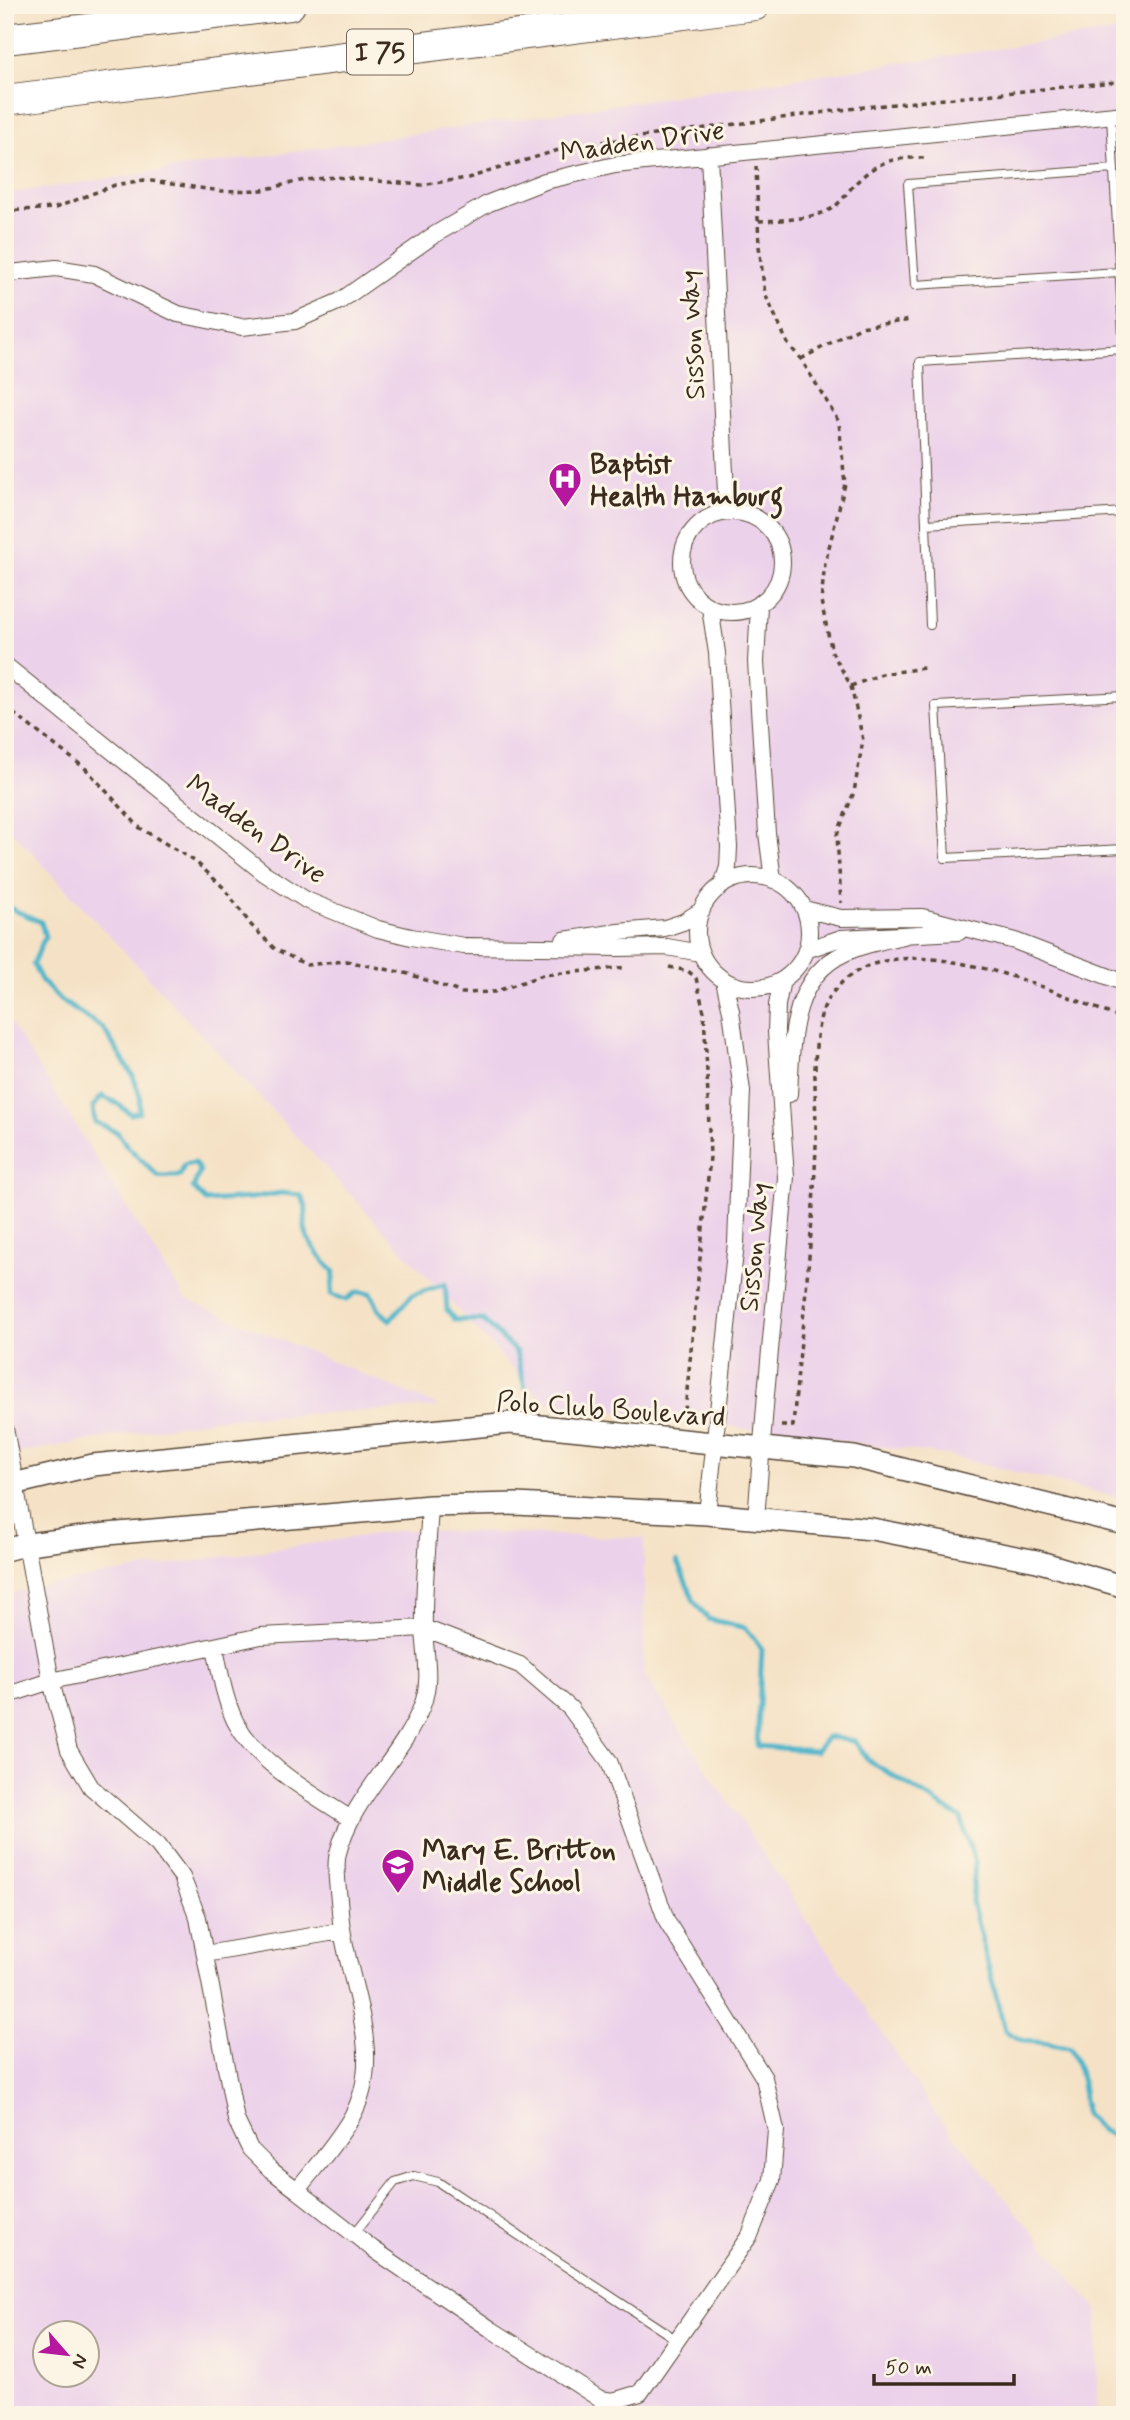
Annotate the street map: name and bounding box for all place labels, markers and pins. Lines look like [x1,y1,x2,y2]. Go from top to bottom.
place label: Baptist Health Hamburg [590,447,783,519]
hospital icon: Baptist Health Hamburg [546,460,584,509]
place label: Mary E. Britton Middle School [422,1833,616,1902]
school or university icon: Mary E. Britton Middle School [379,1846,417,1895]

